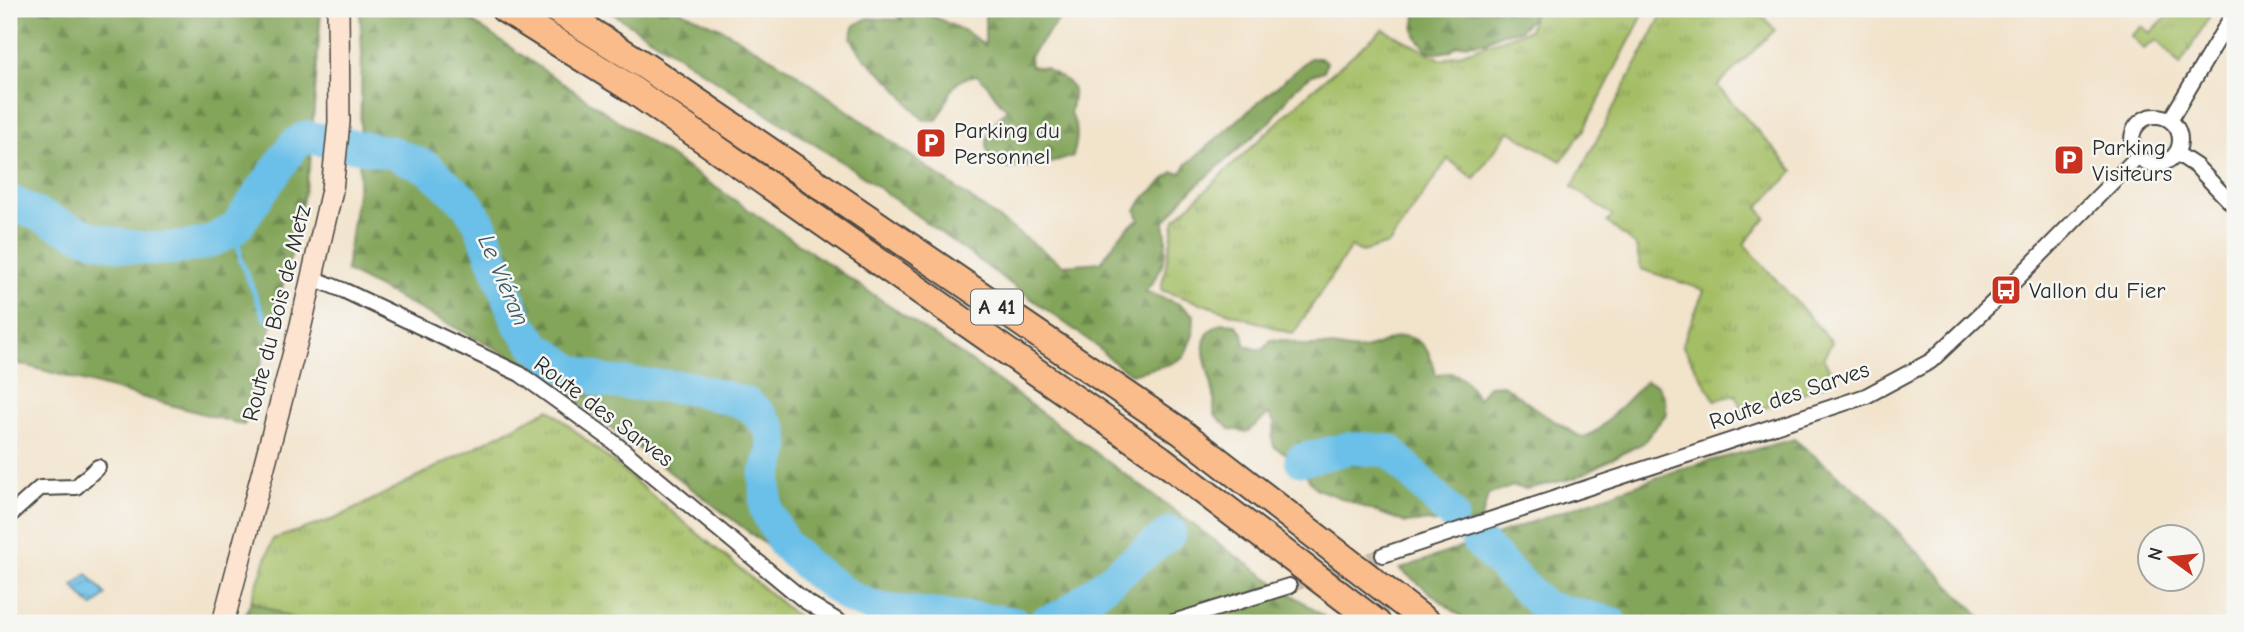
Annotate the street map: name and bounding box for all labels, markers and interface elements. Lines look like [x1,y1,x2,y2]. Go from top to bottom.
place label: Parking du Personnel [954,117,1060,170]
parking icon: Parking du Personnel [914,126,948,160]
place label: Parking Visiteurs [2092,134,2172,187]
parking icon: Parking Visiteurs [2052,143,2086,177]
street label: Route du Bois de Metz [237,202,316,424]
water label: Le Viéran [472,230,536,330]
bus stop icon: Vallon du Fier [1989,273,2023,307]
place label: Vallon du Fier [2029,277,2166,304]
road number: A 41 [971,290,1023,324]
street label: Route des Sarves [529,350,679,473]
street label: Route des Sarves [1706,355,1873,435]
north arrow [2136,524,2206,594]
text: N [2143,545,2168,563]

